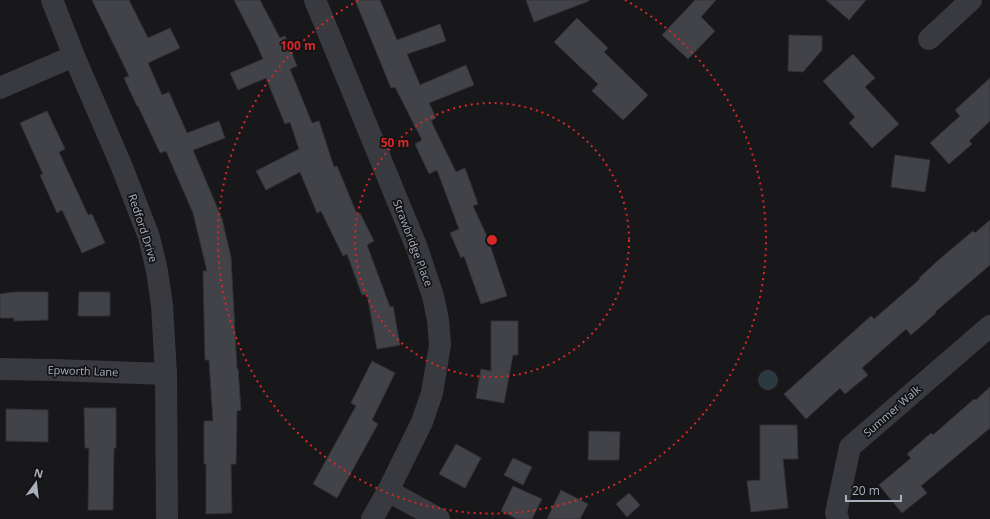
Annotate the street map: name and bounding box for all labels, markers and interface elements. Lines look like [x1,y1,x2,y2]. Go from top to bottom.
text: 100 m [280,37,316,54]
text: 50 m [381,134,409,151]
street label: Redford Drive [125,192,162,264]
street label: Strawbridge Place [390,197,437,288]
centre of rings [485,233,499,247]
street label: Epworth Lane [47,362,119,379]
street label: Summer Walk [860,381,924,440]
north arrow [16,463,56,503]
text: N [32,464,45,481]
scale bar [846,477,901,503]
text: 20 m [852,482,880,499]

